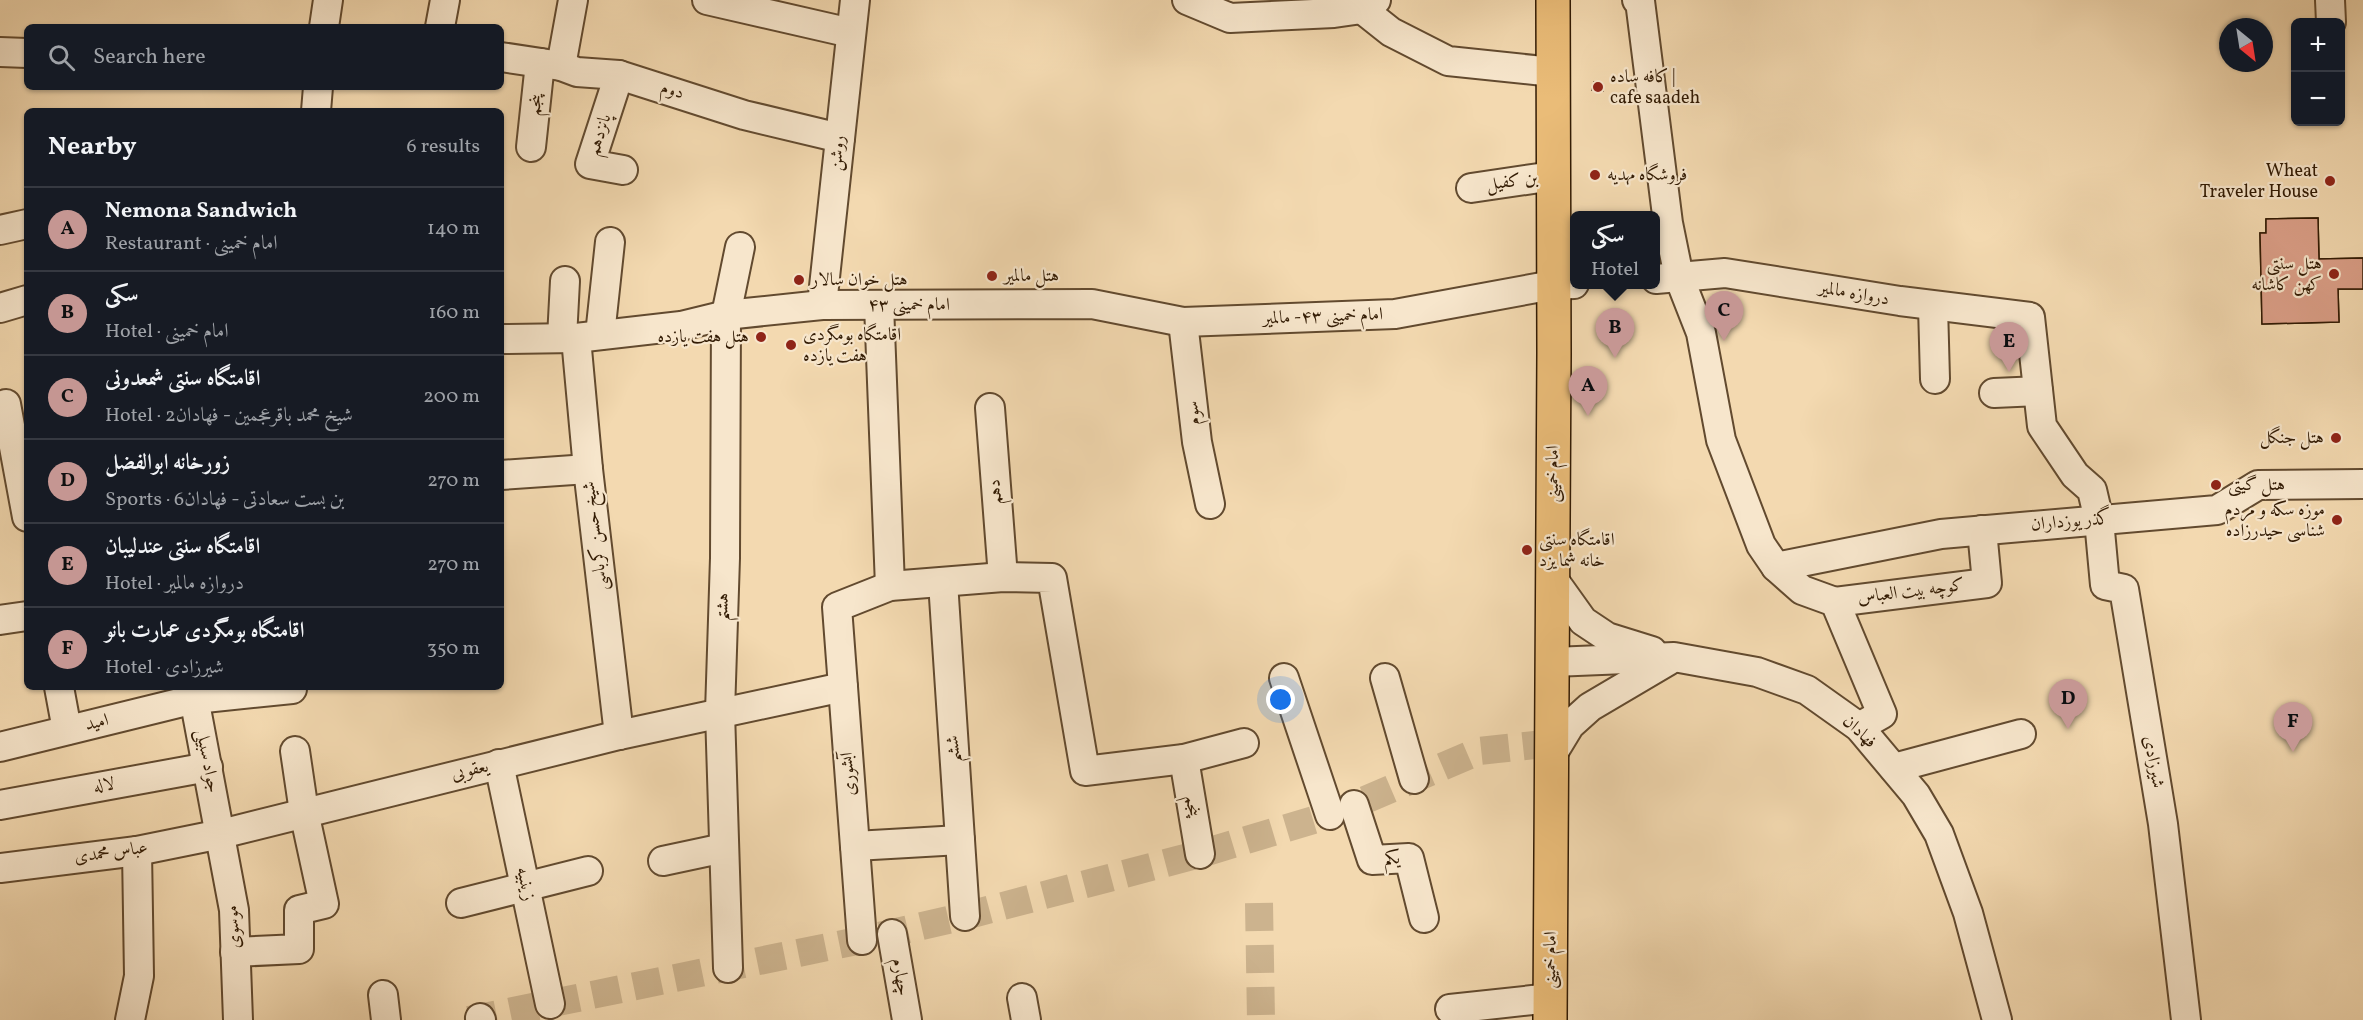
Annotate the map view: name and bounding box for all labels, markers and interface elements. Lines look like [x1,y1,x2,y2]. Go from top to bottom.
north arrow [2219,18,2273,72]
map controls [2291,18,2345,126]
button: + [2291,18,2345,72]
search box [24,24,504,90]
icon: search [45,41,78,74]
text: Search here [93,42,206,73]
place label: کافه ساده | cafe saadeh [1610,65,1701,111]
button: − [2291,72,2345,126]
street label: دوم [657,76,687,108]
marker: کافه ساده | cafe saadeh [1591,80,1605,94]
street label: پنجم [522,92,553,117]
street label: پانزدهم [581,109,622,160]
text: Nearby [48,129,137,165]
text: 6 results [407,133,480,161]
street label: روشن [824,134,852,172]
place label: Wheat Traveler House [2200,159,2318,205]
place label: فروشگاه مهدیه [1607,162,1687,188]
street label: بن کفیل [1485,166,1540,198]
marker: فروشگاه مهدیه [1588,168,1602,182]
marker: Wheat Traveler House [2323,174,2337,188]
text: Nemona Sandwich [105,196,297,227]
popup [1570,211,1660,289]
text: A [60,215,75,243]
text: 140 m [427,215,480,243]
text: سکی [1591,221,1625,252]
text: Restaurant · امام خمینی [105,230,278,258]
place label: هتل سنتی کهن کاشانه [2251,252,2322,298]
text: Hotel [1591,256,1639,284]
place label: هتل مالمير [1002,264,1059,289]
marker: هتل سنتی کهن کاشانه [2327,267,2341,281]
place label: هتل خوان سالار [809,268,908,293]
marker: هتل مالمير [985,269,999,283]
marker: هتل خوان سالار [792,273,806,287]
street label: دروازه مالمیر [1815,275,1891,312]
text: سکی [105,280,139,311]
pin: C [1704,292,1744,341]
street label: امام خمینی ۴۳ [868,293,950,320]
text: B [61,299,74,327]
text: 160 m [428,299,480,327]
street label: امام خمینی ۴۳- مالمیر [1260,302,1384,334]
pin: B [1596,308,1634,358]
text: Hotel · امام خمینی [105,318,229,346]
place label: اقامتگاه بومگردی هفت یازده [803,322,901,369]
pin: E [1990,322,2028,372]
place label: هتل هفت یازده [657,325,749,350]
marker: هتل هفت یازده [754,330,768,344]
marker: اقامتگاه بومگردی هفت یازده [784,338,798,352]
text: اقامتگاه سنتی شمعدونی [105,364,261,395]
pin: A [1568,366,1608,416]
text: C [61,383,74,411]
text: 200 m [423,383,480,411]
street label: سوم [1180,399,1210,427]
text: Hotel · شیخ محمد باقرعجمین - فهادان2 [105,402,353,430]
place label: هتل جنگل [2260,425,2324,451]
marker: هتل جنگل [2329,431,2343,445]
street label: امام خمینی [1541,445,1568,503]
text: زورخانه ابوالفضل [105,448,230,479]
text: D [60,467,75,495]
text: 270 m [427,467,480,495]
place label: هتل گیتی [2228,473,2285,498]
street label: دهم [982,478,1013,506]
marker: هتل گیتی [2209,478,2223,492]
street label: شیخ حسن کرباسی [577,480,617,592]
text: Sports · بن بست سعادتی - فهادان6 [105,486,345,514]
place label: موزه سکه و مردم شناسی حیدرزاده [2224,498,2325,544]
street label: گذر يوزداران [2030,504,2112,538]
marker: موزه سکه و مردم شناسی حیدرزاده [2330,513,2344,527]
place label: اقامتگاه سنتی خانه شما یزد [1539,527,1615,574]
text: اقامتگاه سنتی عندلیبان [105,532,260,563]
marker: اقامتگاه سنتی خانه شما یزد [1520,543,1534,557]
text: E [61,551,74,579]
text: 270 m [427,551,480,579]
text: Hotel · دروازه مالمیر [105,570,244,598]
street label: کوچه بيت العباس [1856,573,1966,611]
street label: هشتم [710,592,740,622]
text: اقامتگاه بومگردی عمارت بانو [105,616,305,647]
text: F [62,635,73,663]
text: 350 m [427,635,480,663]
text: Hotel · شیرزادی [105,654,224,682]
pin: D [2048,680,2088,729]
your location [1266,685,1295,714]
pin: F [2274,702,2312,752]
street label: امید [82,708,112,738]
street label: فهادان [1836,710,1882,754]
street label: جواد سبیلی [189,727,225,795]
street label: ششم [941,734,971,763]
street label: شیرزادی [2136,734,2170,790]
street label: آبشوری [835,749,863,797]
street label: یعقوبی [449,754,493,788]
street label: لاله [91,772,117,800]
street label: پنجم [1175,793,1206,820]
street label: عباس محمدی [73,835,149,871]
street label: یکم [1384,846,1402,875]
street label: زینبیه [509,865,541,903]
street label: موسوی [220,904,248,950]
street label: امام خمینی [1538,931,1566,989]
street label: چهارم [882,956,916,998]

